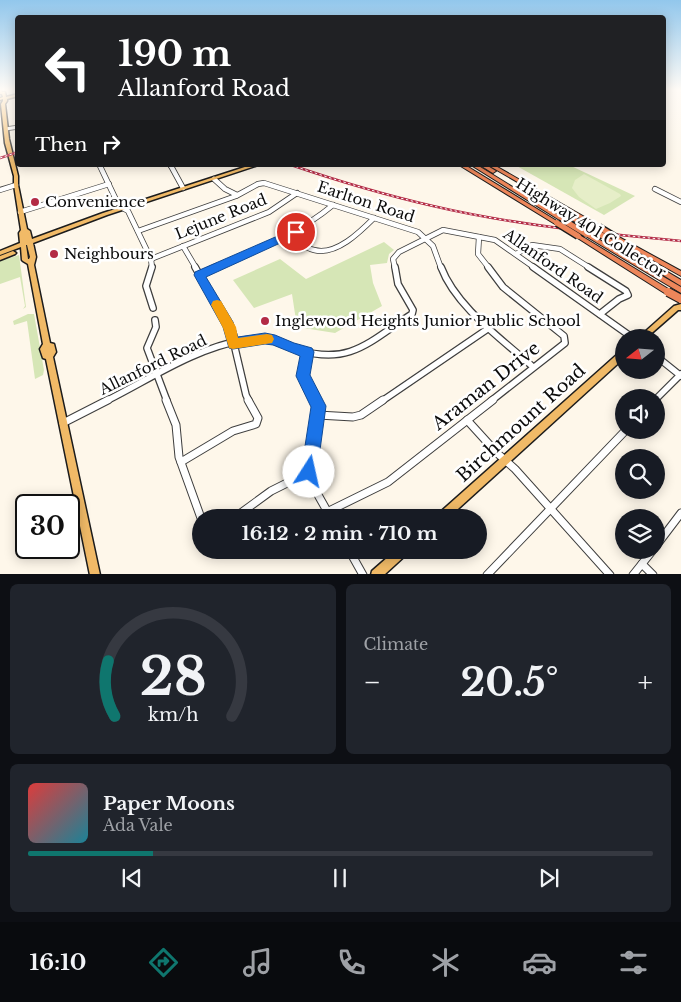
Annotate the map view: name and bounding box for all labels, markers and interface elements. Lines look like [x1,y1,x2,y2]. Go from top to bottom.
text: 190 m [118,32,231,75]
icon: left [35,35,100,100]
text: Allanford Road [118,75,290,102]
icon: right [97,130,125,158]
text: Then [35,133,87,156]
street label: Highway 401 Collector [513,174,671,282]
street label: Earlton Road [315,177,417,226]
street label: Lejune Road [172,190,269,244]
place label: Convenience [45,192,145,211]
marker: Convenience [29,196,41,208]
pin [275,211,317,253]
icon: arrive [282,218,310,246]
street label: Allanford Road [499,224,607,307]
place label: Neighbours [64,244,154,263]
marker: Neighbours [48,248,60,260]
place label: Inglewood Heights Junior Public School [275,311,581,330]
marker: Inglewood Heights Junior Public School [259,315,271,327]
north arrow [615,329,665,379]
map controls [615,329,665,559]
street label: Allanford Road [95,330,210,399]
street label: Araman Drive [427,337,544,436]
street label: Birchmount Road [452,359,590,487]
button: sound [615,389,665,439]
position arrow [282,445,334,497]
button: search [615,449,665,499]
speed limit sign: 30 [15,494,80,559]
button: layers [615,509,665,559]
text: 16:12 · 2 min · 710 m [241,522,438,545]
text: Climate [364,634,428,654]
text: 28 [139,645,206,709]
text: 20.5° [461,659,558,706]
text: − [364,665,381,700]
text: + [638,665,653,700]
text: km/h [147,704,198,726]
text: Paper Moons [103,792,235,815]
text: Ada Vale [103,815,173,835]
icon: previous [118,864,146,892]
icon: pause [326,864,354,892]
icon: next [535,864,563,892]
icon: directions [146,945,181,980]
icon: music [240,945,275,980]
icon: phone [334,945,369,980]
icon: climate [428,945,463,980]
icon: car [522,945,557,980]
icon: filters [616,945,651,980]
text: 16:10 [30,949,86,976]

